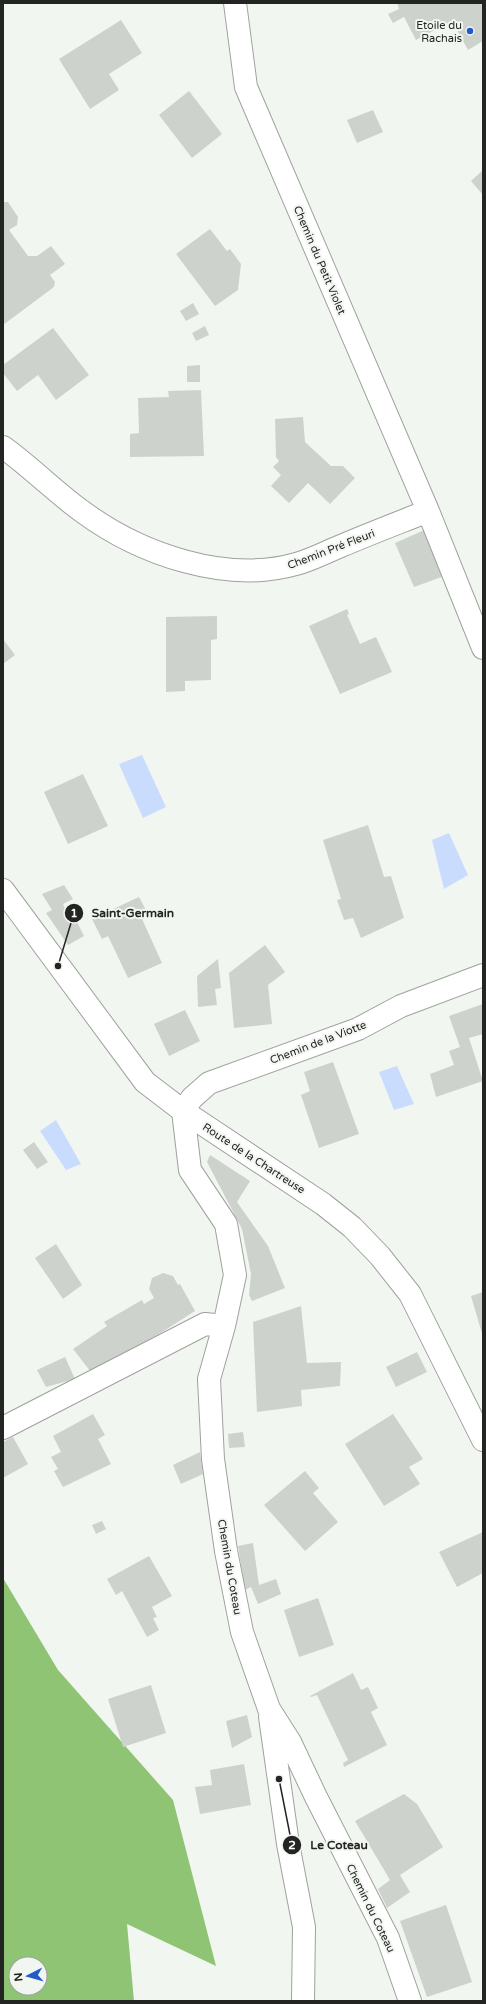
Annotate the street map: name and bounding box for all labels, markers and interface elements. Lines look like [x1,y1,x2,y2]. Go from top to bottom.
place label: Etoile du Rachais [416,19,462,45]
marker: Etoile du Rachais [465,26,475,36]
street label: Chemin du Petit Violet [291,204,348,317]
street label: Chemin Pré Fleuri [286,527,377,572]
callout: Saint-Germain [64,901,183,925]
text: 1 [70,906,78,920]
text: Saint-Germain [92,906,174,920]
street label: Chemin de la Viotte [268,1018,368,1067]
street label: Route de la Chartreuse [200,1120,307,1196]
street label: Chemin du Coteau [215,1518,244,1616]
callout: Le Coteau [282,1833,376,1857]
text: 2 [288,1838,296,1852]
text: Le Coteau [310,1838,368,1852]
street label: Chemin du Coteau [343,1862,398,1955]
north arrow [8,1956,48,1996]
text: N [12,1972,25,1982]

